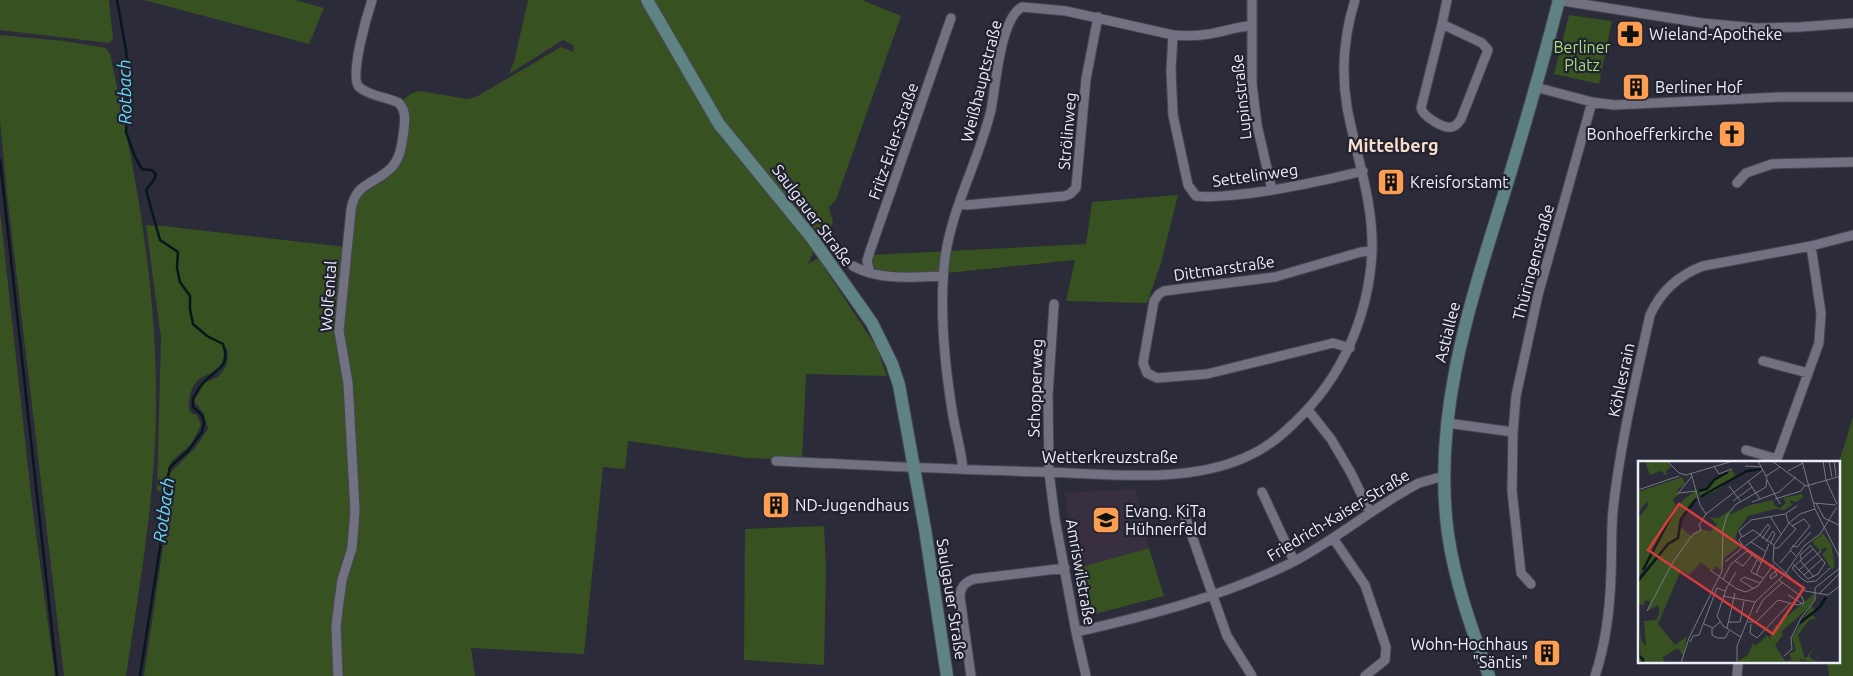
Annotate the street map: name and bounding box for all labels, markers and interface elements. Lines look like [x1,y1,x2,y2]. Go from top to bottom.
street label: Weißhauptstraße [957,18,1005,144]
pharmacy icon: Wieland-Apotheke [1615,19,1645,49]
place label: Wieland-Apotheke [1649,25,1782,43]
park label: Berliner Platz [1553,38,1611,74]
street label: Lupinstraße [1228,53,1254,141]
water label: Rotbach [113,59,135,125]
building icon: Berliner Hof [1621,72,1651,102]
place label: Berliner Hof [1655,78,1743,96]
street label: Fritz-Erler-Straße [865,80,921,202]
street label: Strölinweg [1055,92,1079,170]
church icon: Bonhoefferkirche [1717,119,1747,149]
place label: Bonhoefferkirche [1587,125,1713,143]
district label: Mittelberg [1347,135,1439,155]
street label: Settelinweg [1211,160,1299,190]
street label: Saulgauer Straße [769,161,857,269]
building icon: Kreisforstamt [1376,167,1406,197]
place label: Kreisforstamt [1410,173,1509,191]
street label: Thüringenstraße [1509,202,1557,322]
street label: Dittmarstraße [1172,252,1276,284]
street label: Wolfental [317,260,339,332]
street label: Astiallee [1431,300,1463,364]
street label: Schopperweg [1024,338,1046,438]
street label: Köhlesrain [1604,341,1638,419]
street label: Wetterkreuzstraße [1042,448,1178,466]
inset map [1638,461,1840,664]
street label: Friedrich-Kaiser-Straße [1264,465,1412,565]
water label: Rotbach [149,476,177,544]
building icon: ND-Jugendhaus [761,490,791,520]
place label: ND-Jugendhaus [795,496,909,514]
place label: Evang. KiTa Hühnerfeld [1125,502,1207,538]
school or university icon: Evang. KiTa Hühnerfeld [1091,505,1121,535]
street label: Amriswilstraße [1063,517,1099,627]
street label: Saulgauer Straße [934,537,970,661]
place label: Wohn-Hochhaus "Säntis" [1411,635,1528,671]
building icon: Wohn-Hochhaus "Säntis" [1532,638,1562,668]

